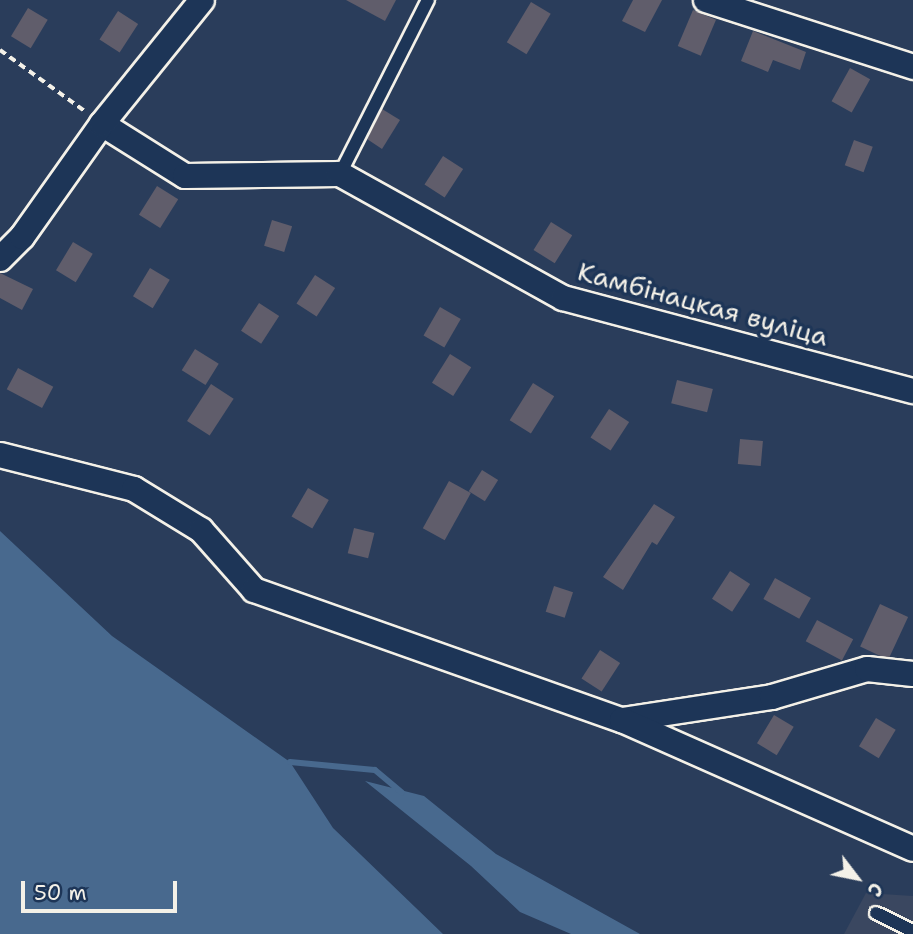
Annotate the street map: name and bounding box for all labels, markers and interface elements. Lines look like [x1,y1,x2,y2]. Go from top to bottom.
street label: Камбінацкая вуліца [574,256,832,352]
north arrow [822,843,892,913]
scale bar [24,867,180,911]
text: С [862,878,889,901]
text: 50 m [34,879,87,907]

